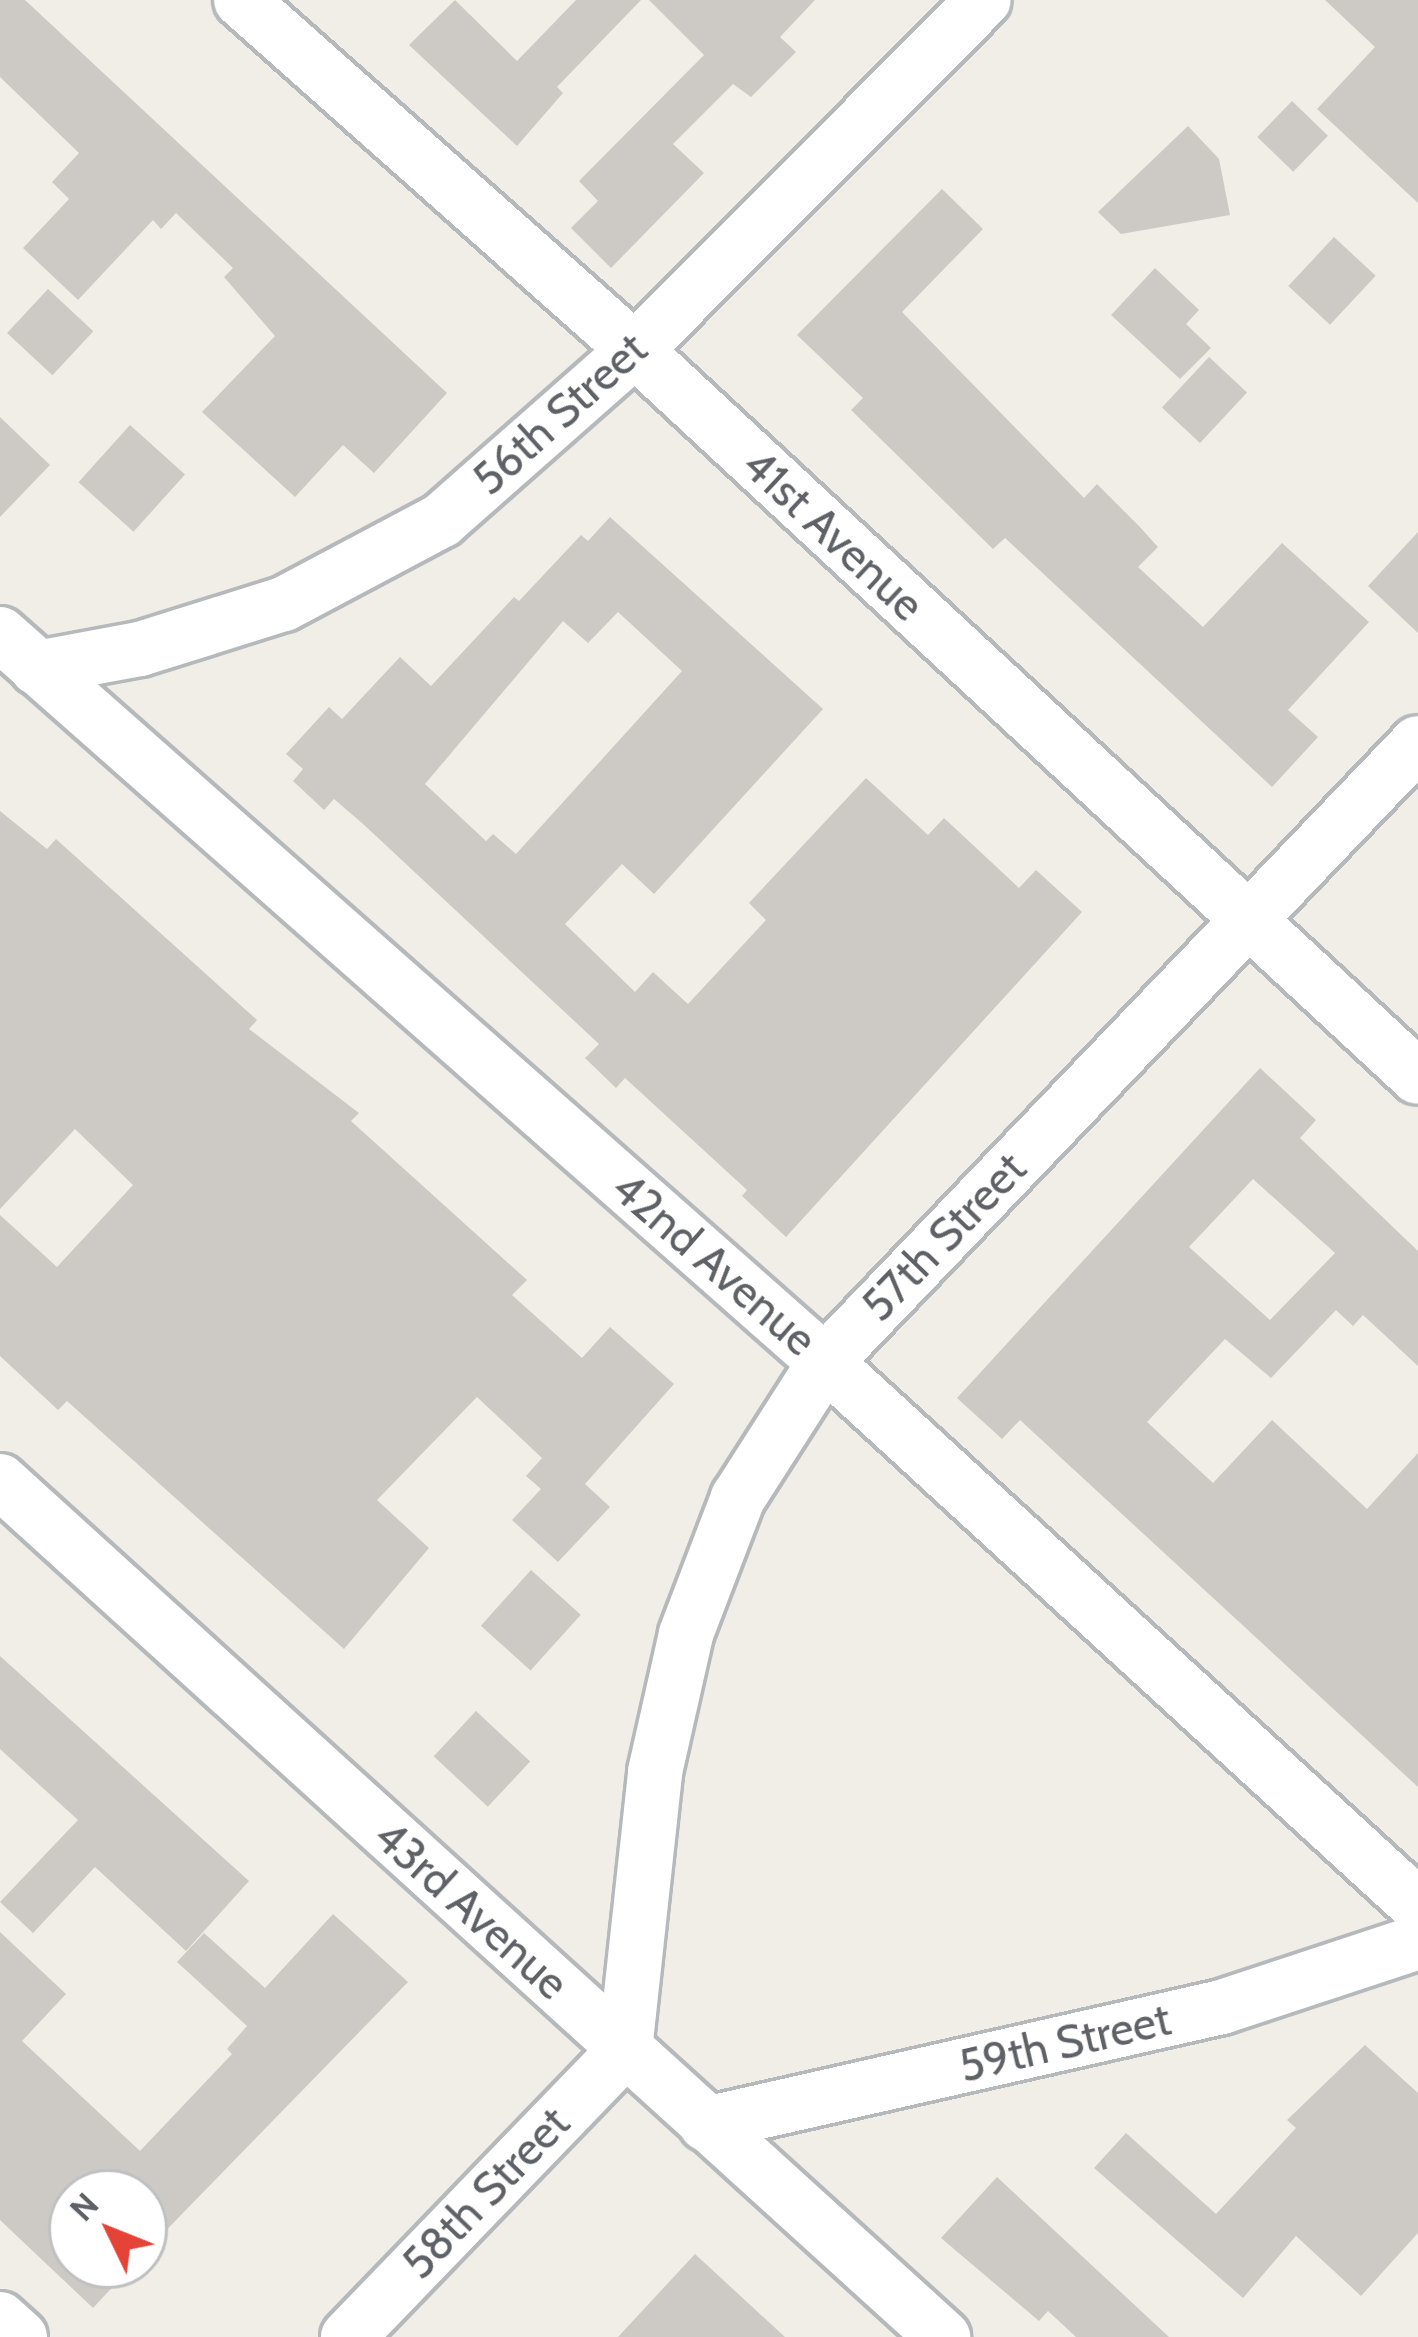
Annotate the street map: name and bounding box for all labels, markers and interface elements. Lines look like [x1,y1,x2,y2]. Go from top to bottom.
street label: 56th Street [462,322,658,506]
street label: 41st Avenue [731,438,935,632]
street label: 57th Street [851,1142,1037,1332]
street label: 42nd Avenue [601,1161,827,1367]
street label: 43rd Avenue [363,1809,579,2011]
street label: 59th Street [954,1992,1176,2094]
street label: 58th Street [391,2096,581,2290]
north arrow [48,2169,168,2289]
text: N [61,2184,106,2229]

